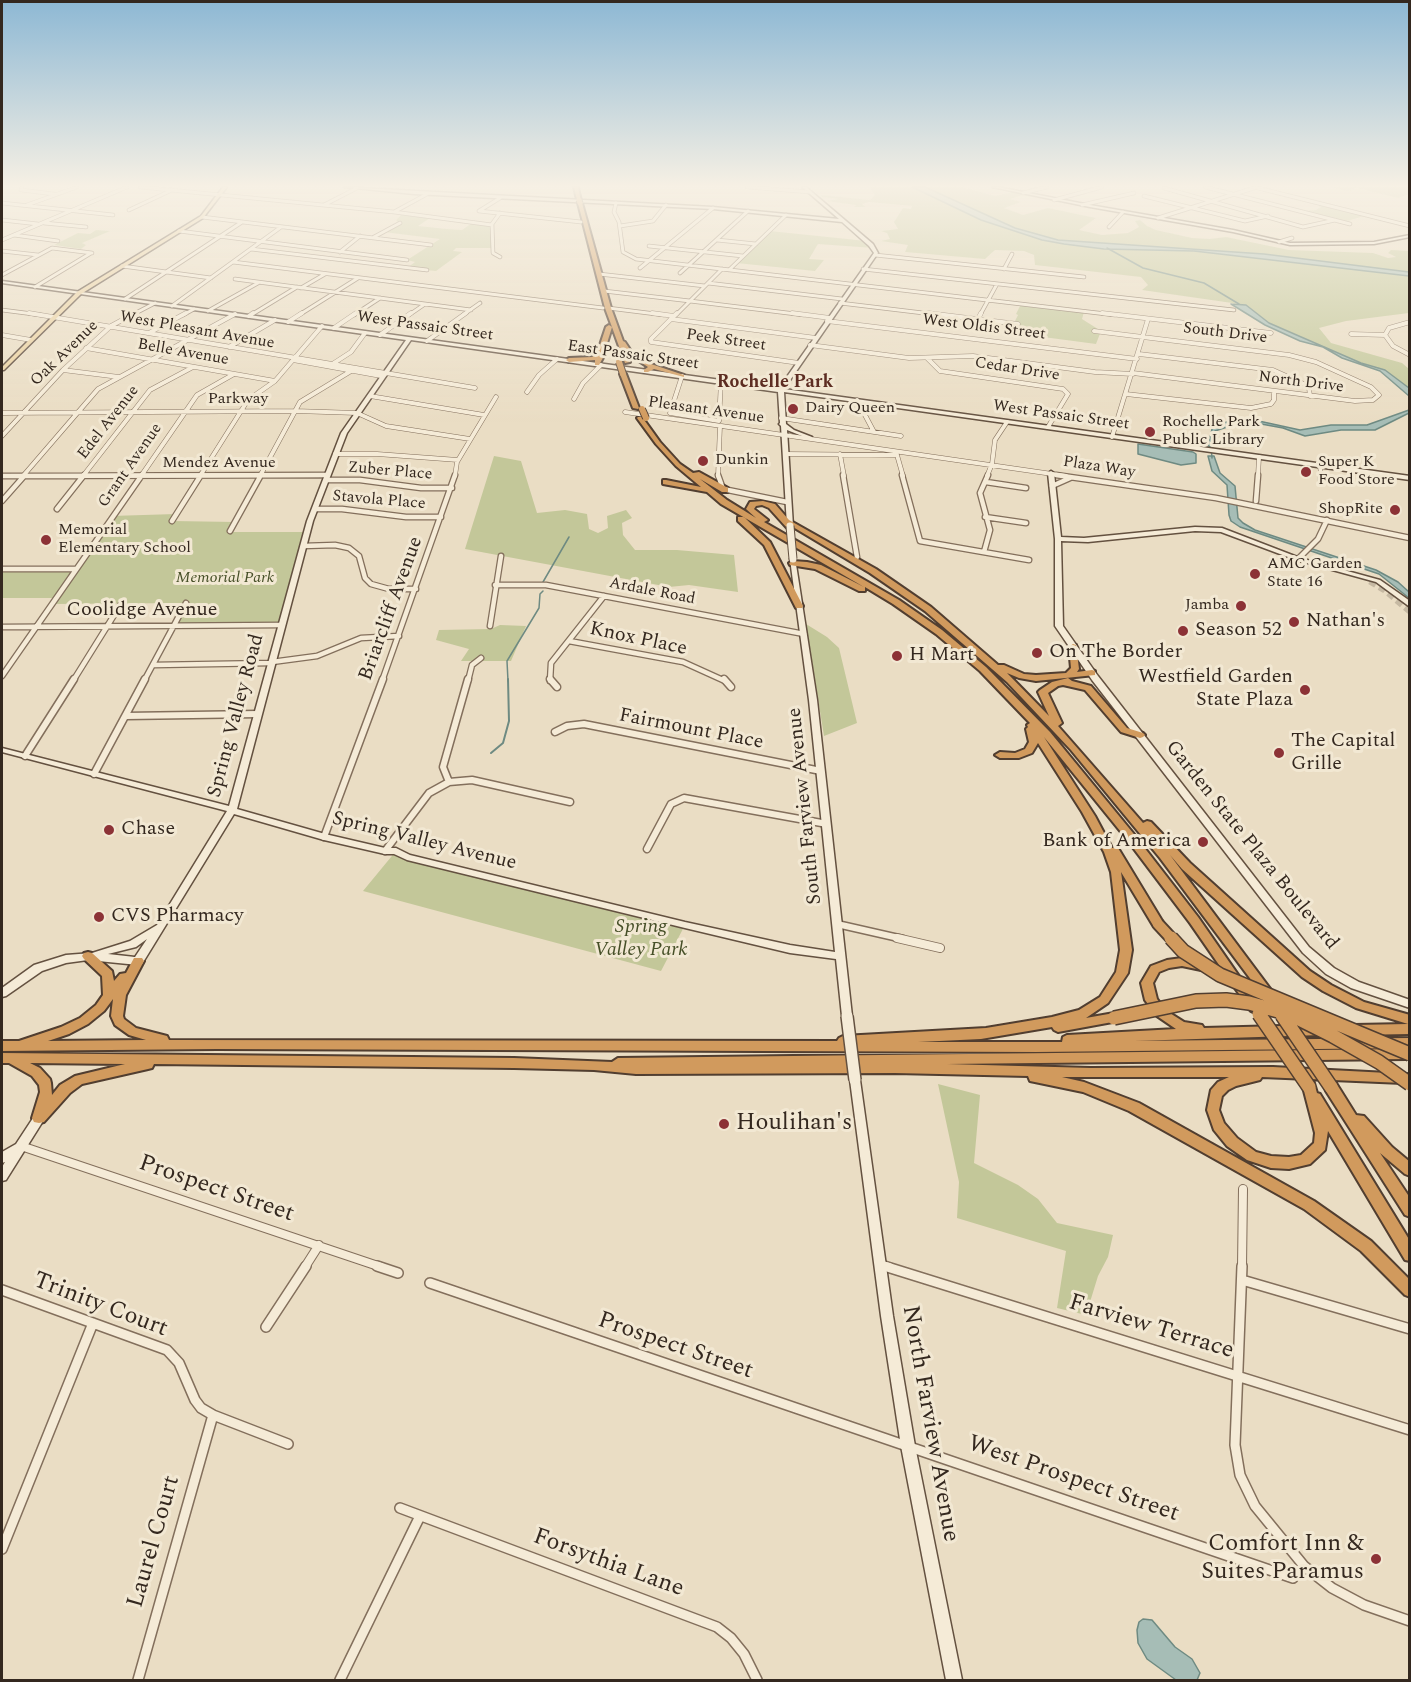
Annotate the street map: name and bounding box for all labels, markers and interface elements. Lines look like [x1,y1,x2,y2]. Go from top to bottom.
street label: West Pleasant Avenue [118,308,276,354]
street label: West Passaic Street [356,308,494,346]
street label: West Oldis Street [921,311,1047,345]
street label: Oak Avenue [27,317,103,391]
street label: South Drive [1182,319,1268,349]
street label: Peek Street [685,326,767,356]
street label: Belle Avenue [136,336,230,370]
street label: East Passaic Street [566,337,700,375]
street label: Cedar Drive [973,354,1061,386]
street label: North Drive [1257,368,1345,398]
district label: Rochelle Park [717,372,833,394]
street label: Edel Avenue [74,382,144,464]
street label: Parkway [208,390,268,410]
street label: Pleasant Avenue [647,393,765,429]
street label: West Passaic Street [992,397,1130,435]
place label: Dairy Queen [805,399,895,419]
marker: Dairy Queen [786,402,800,416]
place label: Rochelle Park Public Library [1162,413,1264,451]
street label: Grant Avenue [95,420,167,512]
marker: Rochelle Park Public Library [1143,425,1157,439]
place label: Dunkin [715,451,769,471]
street label: Plaza Way [1061,453,1137,483]
place label: Super K Food Store [1318,453,1395,491]
street label: Mendez Avenue [162,454,276,474]
marker: Dunkin [696,454,710,468]
street label: Zuber Place [347,459,433,485]
marker: Super K Food Store [1299,465,1313,479]
street label: Stavola Place [332,487,426,515]
place label: ShopRite [1318,500,1383,520]
marker: ShopRite [1388,503,1402,517]
place label: Memorial Elementary School [58,521,191,559]
marker: Memorial Elementary School [39,533,53,547]
street label: Briarcliff Avenue [355,534,429,684]
place label: AMC Garden State 16 [1267,555,1362,593]
marker: AMC Garden State 16 [1248,567,1262,581]
park label: Memorial Park [176,569,274,589]
street label: Ardale Road [607,574,697,610]
place label: Jamba [1185,596,1229,616]
street label: Coolidge Avenue [67,599,217,623]
marker: Jamba [1234,599,1248,613]
place label: Nathan's [1306,610,1385,634]
marker: Nathan's [1287,615,1301,629]
street label: Knox Place [587,618,689,662]
place label: Season 52 [1195,619,1282,643]
marker: Season 52 [1176,624,1190,638]
street label: Spring Valley Road [204,632,270,800]
place label: On The Border [1049,641,1182,665]
place label: H Mart [909,644,974,668]
marker: On The Border [1030,646,1044,660]
marker: H Mart [890,649,904,663]
place label: Westfield Garden State Plaza [1138,666,1293,713]
marker: Westfield Garden State Plaza [1298,683,1312,697]
street label: Fairmount Place [617,704,765,756]
street label: South Farview Avenue [784,706,828,906]
place label: The Capital Grille [1291,730,1395,777]
street label: Garden State Plaza Boulevard [1159,737,1343,955]
marker: The Capital Grille [1272,746,1286,760]
street label: Spring Valley Avenue [329,807,519,877]
place label: Chase [121,818,175,842]
marker: Chase [102,823,116,837]
place label: Bank of America [1042,830,1191,854]
marker: Bank of America [1196,835,1210,849]
place label: CVS Pharmacy [111,905,244,929]
marker: CVS Pharmacy [92,910,106,924]
park label: Spring Valley Park [594,916,688,963]
place label: Houlihan's [736,1110,852,1138]
marker: Houlihan's [717,1117,731,1131]
street label: Prospect Street [135,1150,297,1230]
street label: Trinity Court [29,1267,171,1345]
street label: Farview Terrace [1065,1289,1237,1367]
street label: North Farview Avenue [894,1304,964,1544]
street label: Prospect Street [594,1307,756,1387]
street label: West Prospect Street [964,1430,1182,1530]
street label: Laurel Court [122,1472,188,1612]
street label: Forsythia Lane [529,1523,687,1605]
place label: Comfort Inn & Suites Paramus [1201,1531,1364,1587]
marker: Comfort Inn & Suites Paramus [1369,1552,1383,1566]

